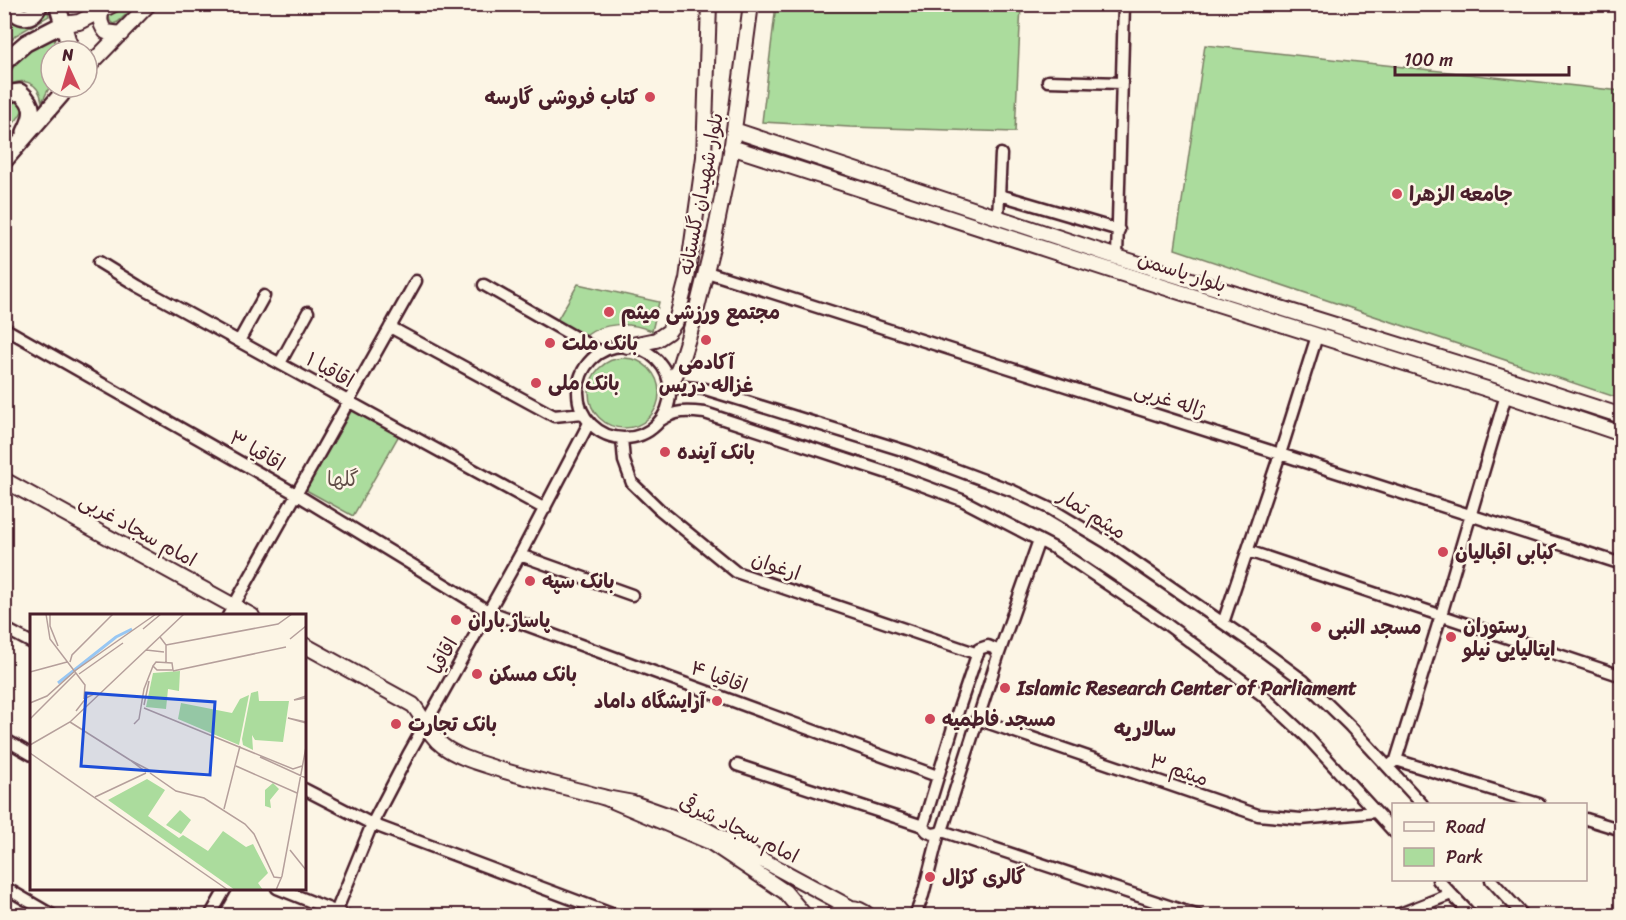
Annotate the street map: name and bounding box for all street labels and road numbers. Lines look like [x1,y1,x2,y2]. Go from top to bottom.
street label: بلوار شهیدان گلستانه [668,110,734,278]
street label: بلوار یاسمن [1133,241,1231,303]
street label: اقاقیا ۱ [299,342,361,398]
street label: ژاله غربی [1130,372,1210,428]
street label: اقاقیا ۳ [222,421,292,481]
street label: میثم تمار [1050,478,1134,549]
street label: امام سجاد غربی [73,483,203,577]
street label: ارغوان [747,541,805,591]
street label: اقاقیا [418,631,468,681]
street label: اقاقیا ۴ [685,651,753,703]
street label: میثم ۳ [1145,744,1213,796]
street label: امام سجاد شرقی [673,785,805,873]

